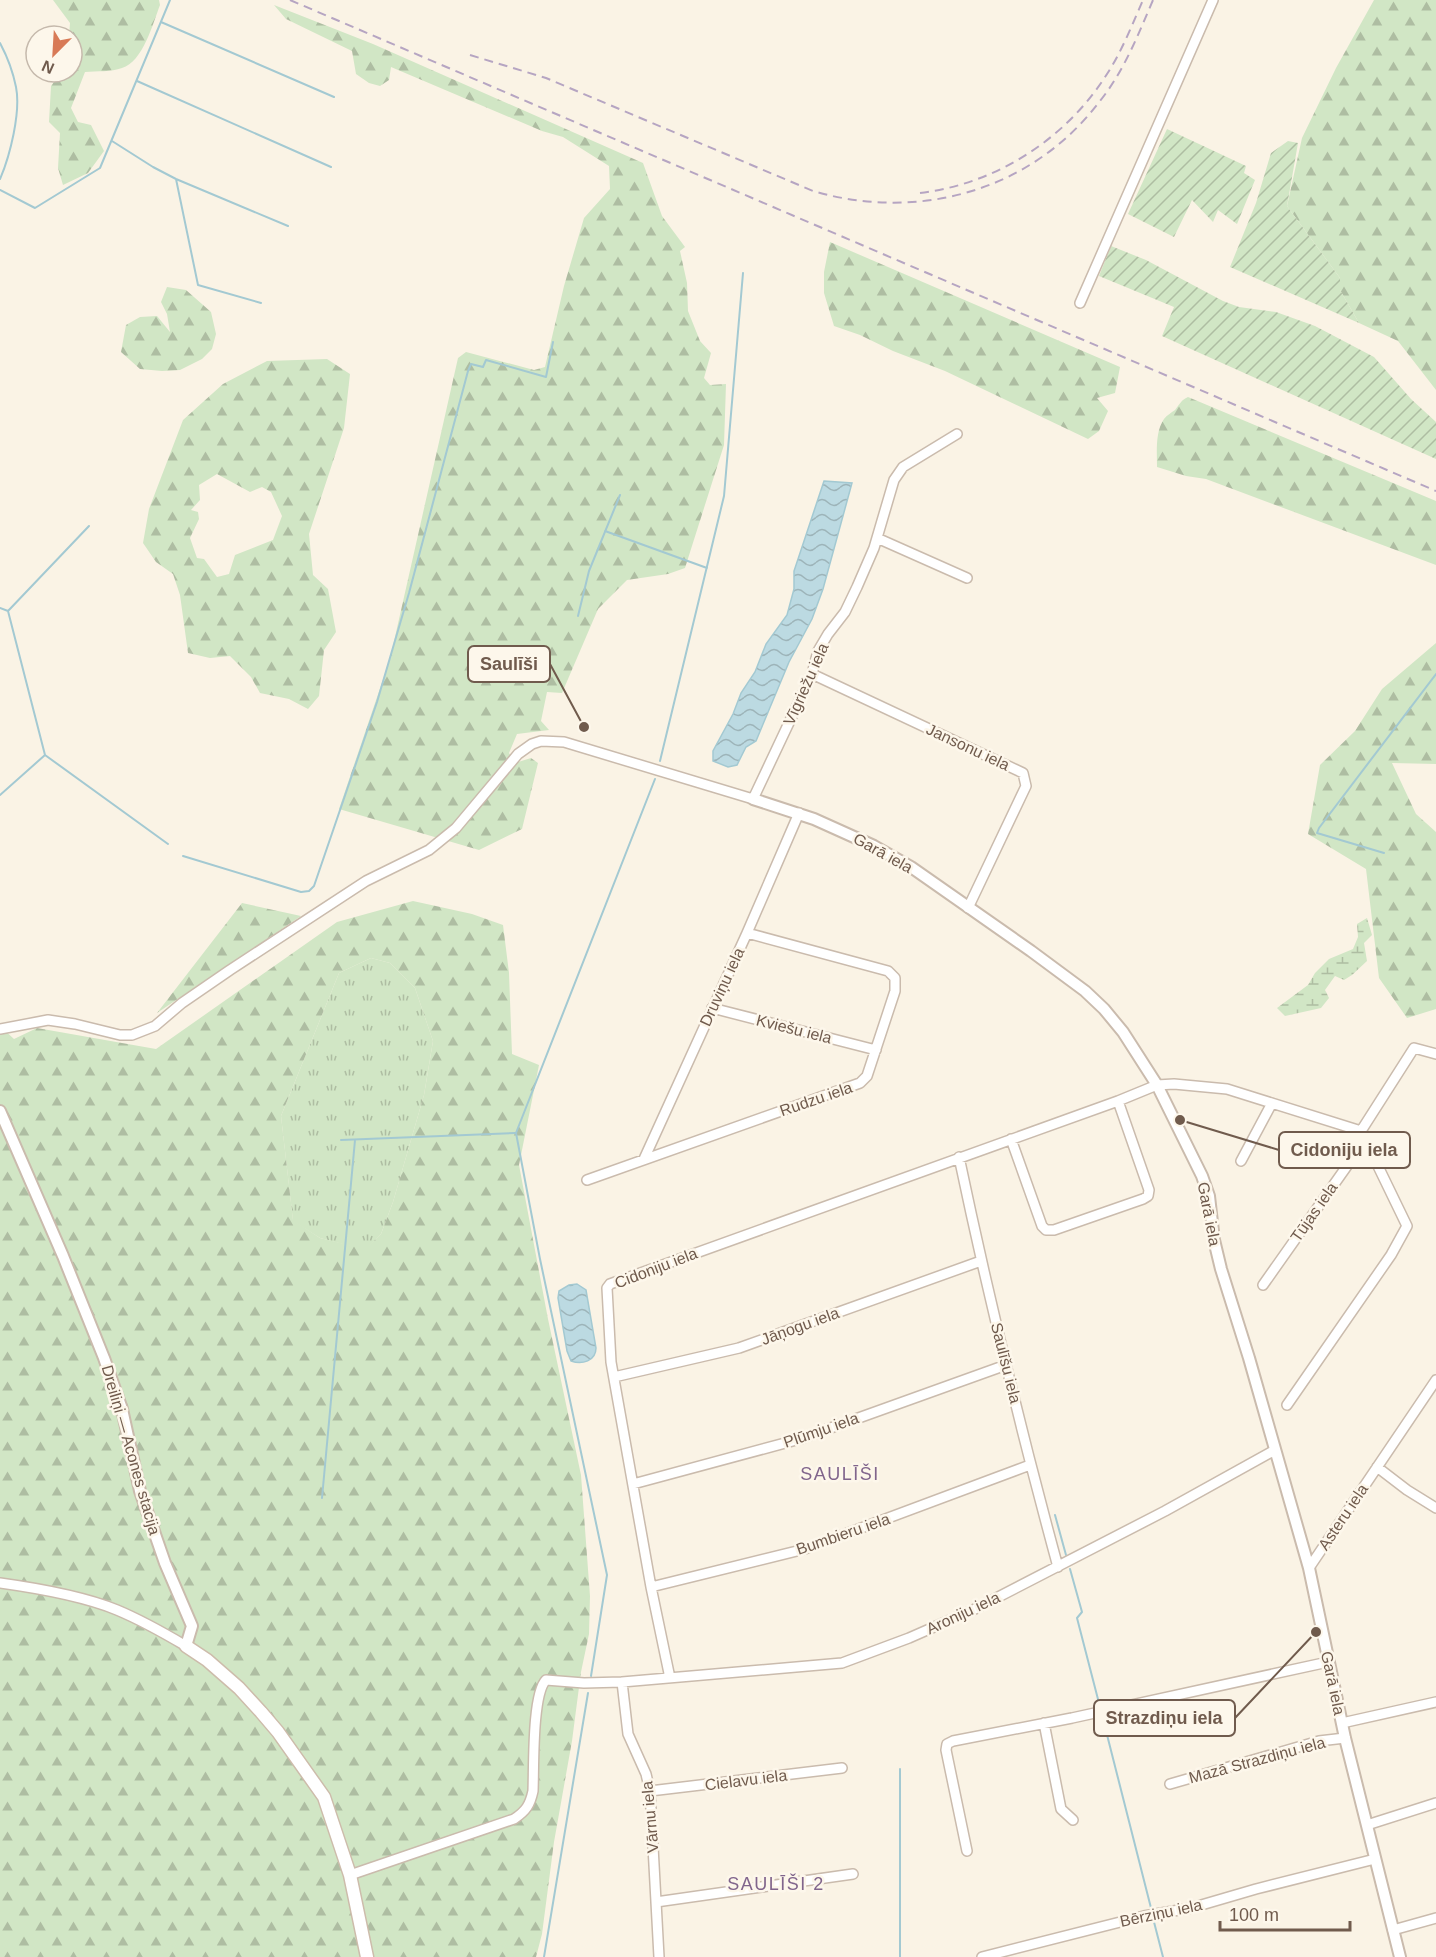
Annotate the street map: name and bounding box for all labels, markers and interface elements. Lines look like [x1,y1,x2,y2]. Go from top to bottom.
north arrow [24,24,84,84]
text: N [39,57,57,77]
street label: Vīgriežu iela [780,640,832,728]
callout: Saulīši [468,646,550,682]
text: Saulīši [480,654,538,674]
street label: Jansonu iela [924,720,1012,774]
street label: Garā iela [850,830,916,876]
street label: Druviņu iela [696,945,748,1029]
street label: Kviešu iela [754,1011,834,1047]
street label: Rudzu iela [777,1079,855,1119]
callout: Cidoniju iela [1279,1132,1410,1168]
text: Cidoniju iela [1290,1140,1398,1160]
street label: Tūjas iela [1287,1179,1341,1245]
street label: Garā iela [1194,1181,1224,1248]
street label: Cidoniju iela [612,1244,700,1292]
street label: Jāņogu iela [759,1304,841,1348]
street label: Saulīšu iela [988,1321,1024,1405]
street label: Dreiliņi — Acones stacija [99,1363,163,1537]
street label: Plūmju iela [781,1409,861,1451]
district label: SAULĪŠI [800,1463,880,1484]
street label: Asteru iela [1315,1481,1371,1553]
street label: Bumbieru iela [794,1510,892,1558]
street label: Aroniju iela [924,1589,1003,1637]
street label: Garā iela [1318,1649,1348,1717]
callout: Strazdiņu iela [1094,1700,1235,1736]
text: Strazdiņu iela [1105,1708,1224,1728]
street label: Mazā Strazdiņu iela [1187,1734,1327,1786]
street label: Cielavu iela [704,1767,788,1793]
street label: Vārnu iela [638,1780,662,1854]
district label: SAULĪŠI 2 [727,1873,825,1894]
scale bar [1220,1894,1350,1932]
street label: Bērziņu iela [1118,1896,1204,1930]
text: 100 m [1229,1905,1279,1925]

